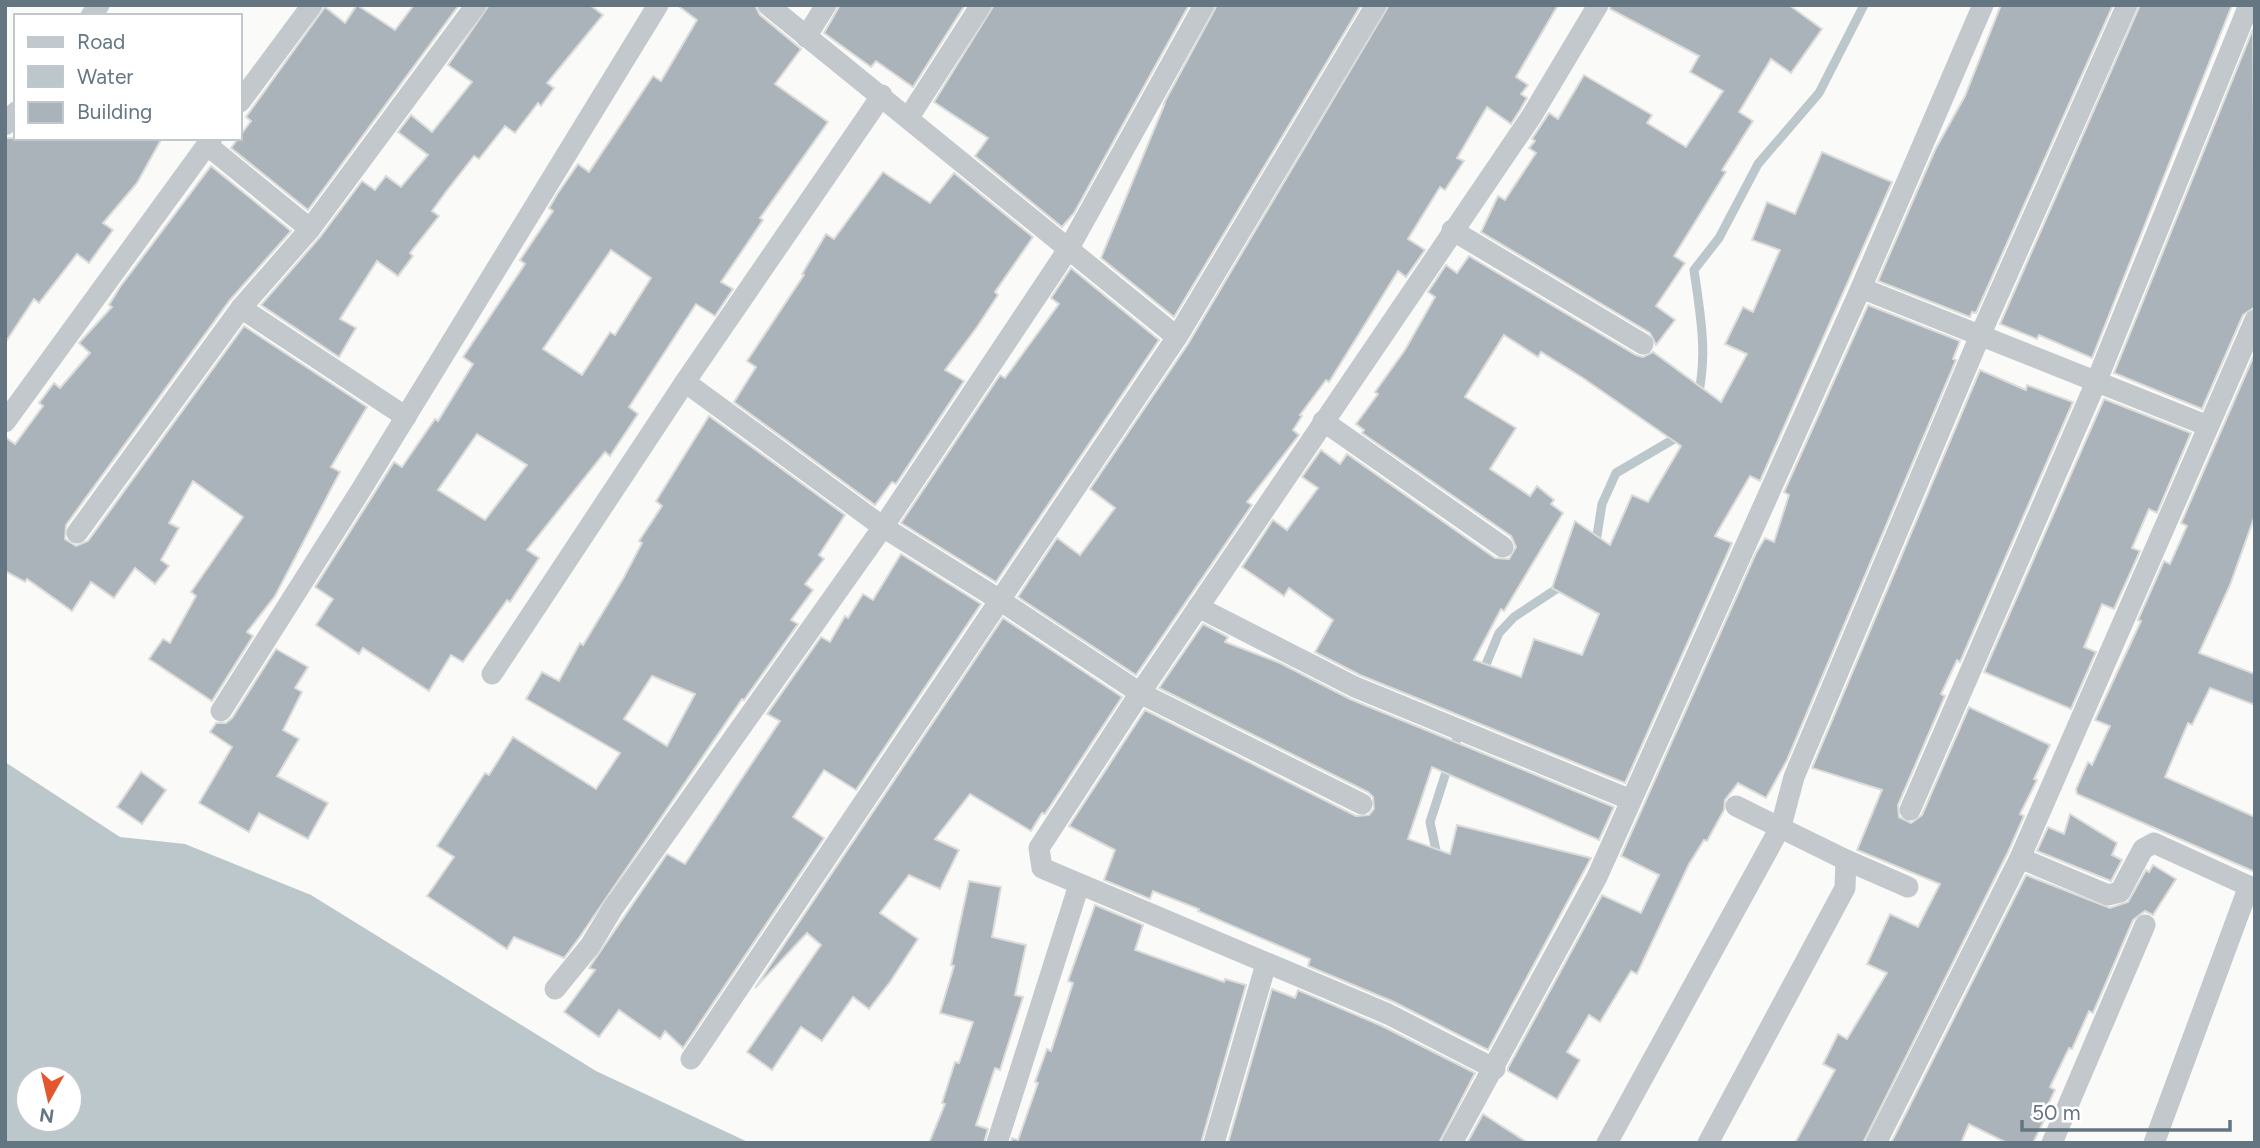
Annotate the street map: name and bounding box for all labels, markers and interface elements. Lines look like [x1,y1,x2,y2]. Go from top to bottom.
legend [14,14,242,140]
text: Road [77,29,125,54]
text: Water [77,64,133,89]
text: Building [77,99,152,124]
north arrow [14,1064,84,1134]
scale bar [2022,1088,2230,1132]
text: 50 m [2032,1100,2081,1125]
text: N [38,1103,56,1128]

